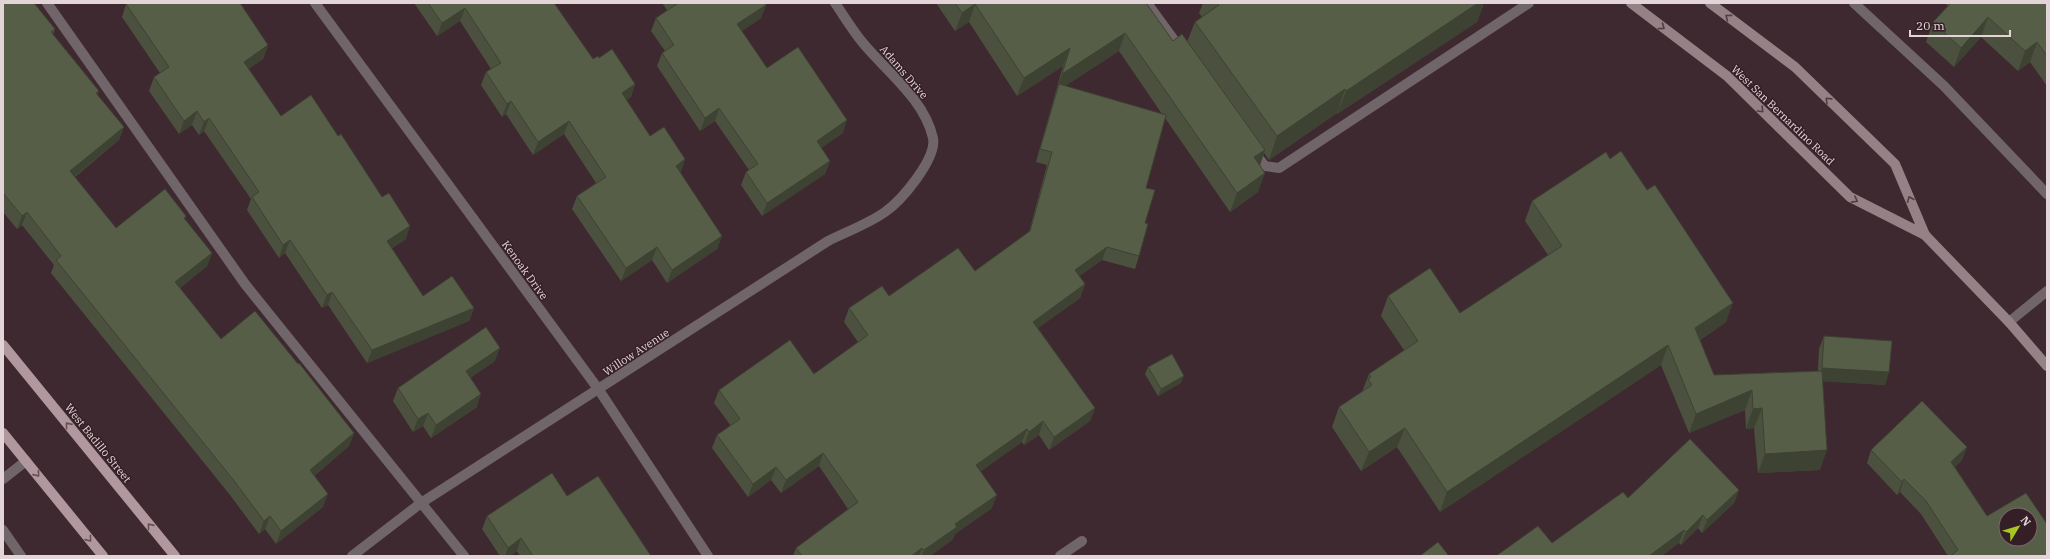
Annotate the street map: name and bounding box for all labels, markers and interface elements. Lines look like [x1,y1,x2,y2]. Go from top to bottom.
scale bar [1910,12,2010,38]
one-way arrow [1726,15,1733,22]
text: 20 m [1916,18,1945,33]
one-way arrow [1658,22,1665,29]
street label: Adams Drive [877,42,931,102]
street label: West San Bernardino Road [1728,62,1838,168]
one-way arrow [1825,97,1833,105]
one-way arrow [1756,105,1764,113]
one-way arrow [1851,195,1858,202]
one-way arrow [1906,195,1914,202]
street label: Kenoak Drive [499,238,551,302]
street label: Willow Avenue [600,325,672,379]
street label: West Badillo Street [62,401,134,485]
one-way arrow [66,422,73,430]
one-way arrow [32,469,39,477]
north arrow [1998,507,2038,547]
text: N [2018,513,2034,529]
one-way arrow [148,523,155,530]
one-way arrow [85,534,92,541]

